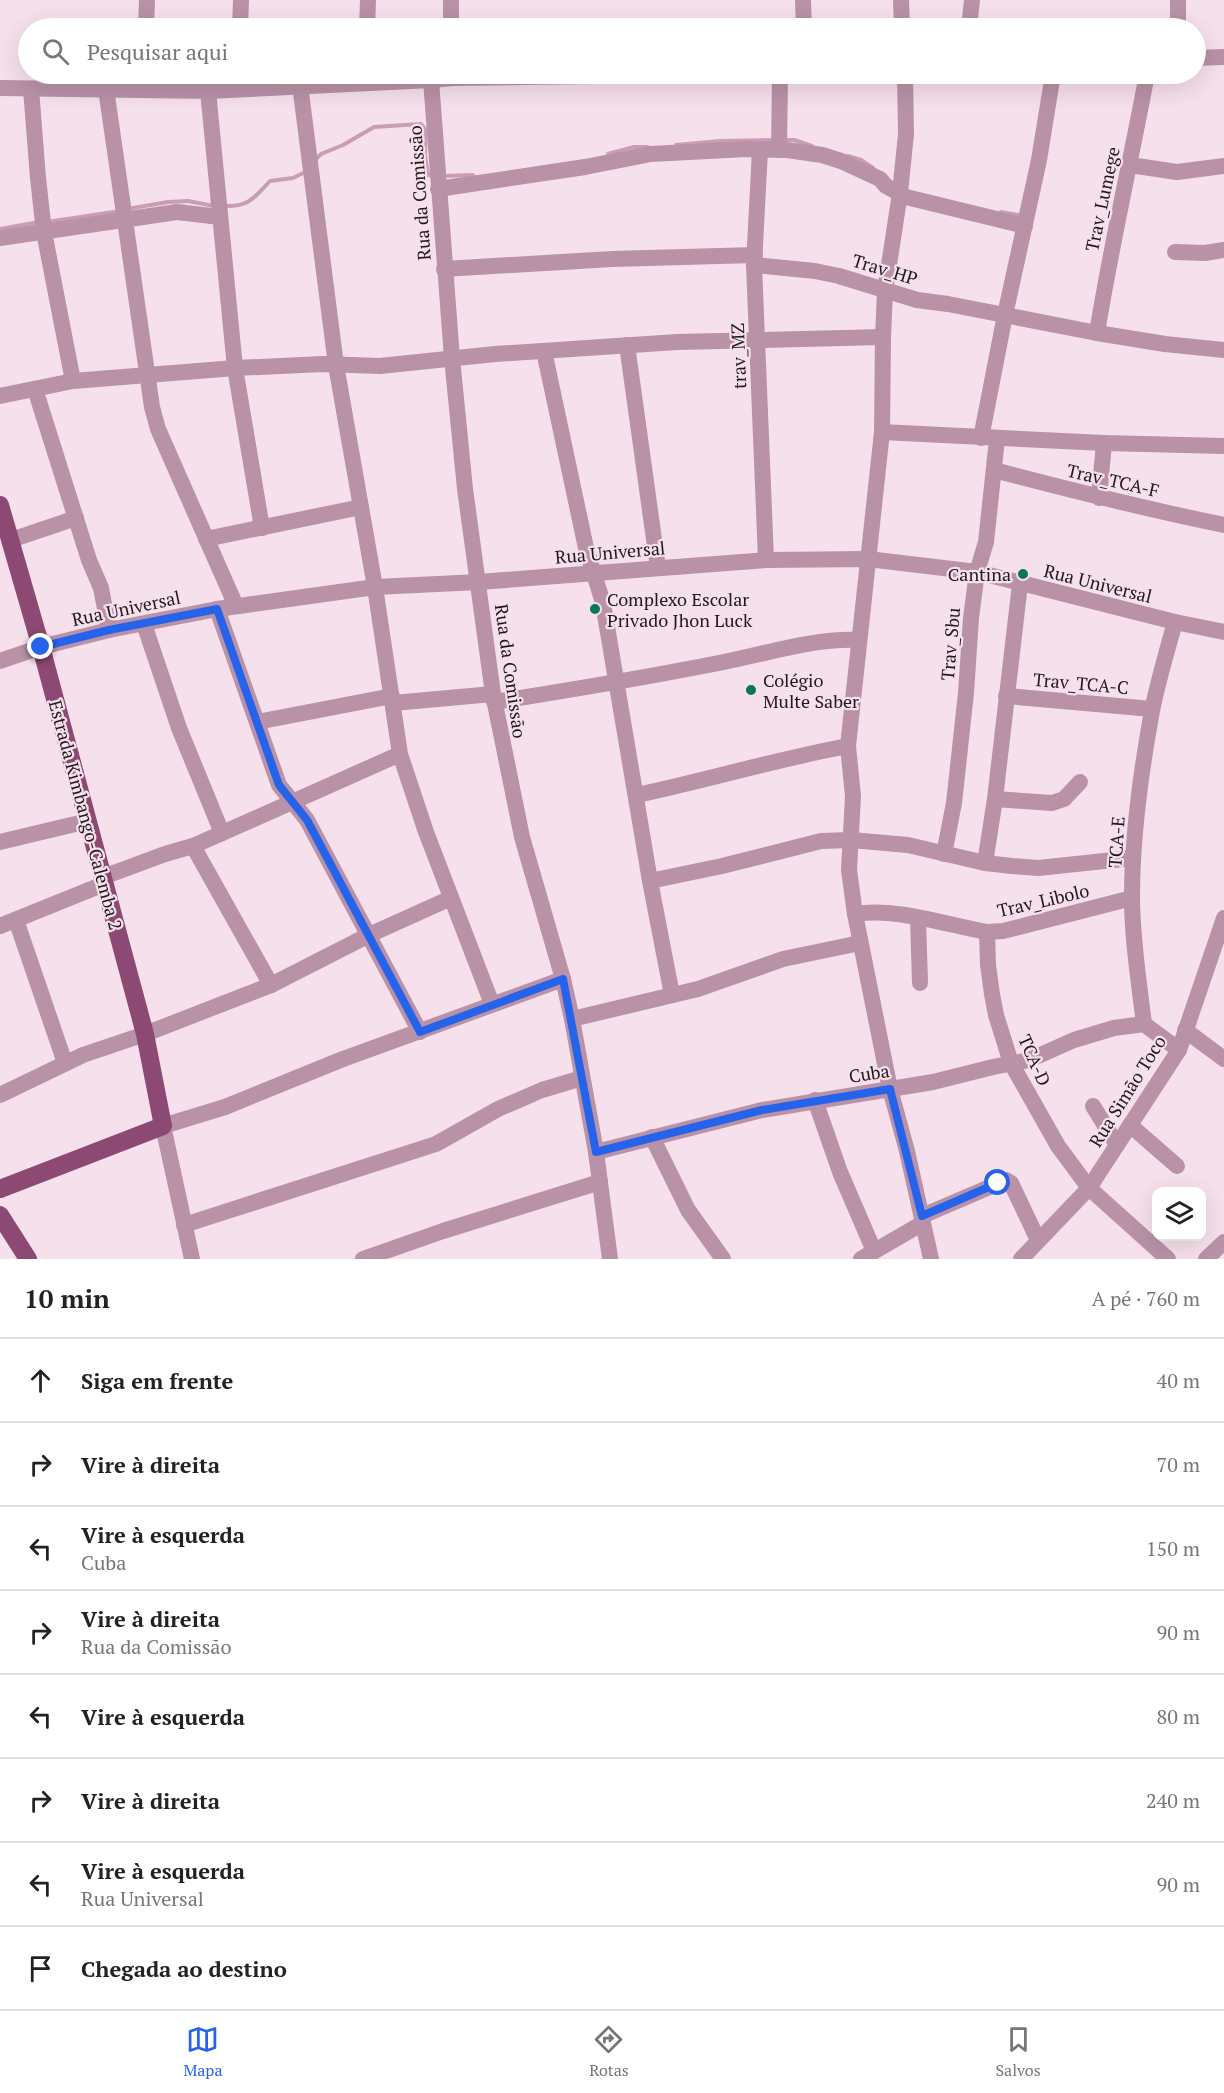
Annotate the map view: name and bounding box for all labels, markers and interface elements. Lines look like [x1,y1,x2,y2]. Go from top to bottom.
search box [18,18,1206,84]
icon: search [39,35,72,68]
text: Pesquisar aqui [87,37,228,66]
street label: Rua da Comissão [402,125,436,261]
street label: Trav_Lumege [1079,144,1125,254]
street label: Trav_HP [849,248,921,290]
street label: trav_MZ [725,323,751,389]
street label: Trav_TCA-F [1065,458,1161,502]
street label: Rua Universal [554,535,666,569]
street label: Rua Universal [1041,558,1155,608]
place label: Cantina [948,562,1011,586]
marker: Cantina [1016,567,1030,581]
street label: Rua Universal [69,585,183,631]
place label: Complexo Escolar Privado Jhon Luck [607,587,753,632]
street label: Rua da Comissão [490,602,532,740]
marker: Complexo Escolar Privado Jhon Luck [588,602,602,616]
street label: Trav_Sbu [935,607,965,681]
route end [27,633,53,659]
street label: Trav_TCA-C [1032,667,1130,699]
place label: Colégio Multe Saber [763,668,859,713]
marker: Colégio Multe Saber [744,683,758,697]
street label: Estrada Kimbango-Calemba 2 [44,697,128,933]
street label: TCA-E [1102,815,1130,869]
street label: Trav_Libolo [995,878,1091,922]
street label: TCA-D [1013,1031,1057,1089]
street label: Rua Simão Toco [1083,1031,1171,1151]
street label: Cuba [847,1058,891,1088]
route start [984,1169,1010,1195]
map controls [1152,1187,1206,1241]
button: layers [1152,1187,1206,1241]
text: 10 min [24,1281,110,1315]
text: A pé · 760 m [1092,1285,1200,1312]
icon: ahead [24,1364,57,1397]
text: Siga em frente [81,1366,233,1395]
text: 40 m [1157,1367,1200,1394]
icon: right [24,1448,57,1481]
text: Vire à direita [81,1450,220,1479]
text: 70 m [1157,1451,1200,1478]
text: Vire à esquerda [81,1520,245,1549]
icon: left [24,1532,57,1565]
text: 150 m [1146,1535,1200,1562]
text: Cuba [81,1549,126,1576]
text: Vire à direita [81,1604,220,1633]
icon: right [24,1616,57,1649]
text: 90 m [1157,1619,1200,1646]
text: Rua da Comissão [81,1633,231,1660]
icon: left [24,1700,57,1733]
text: Vire à esquerda [81,1702,245,1731]
text: 80 m [1157,1703,1200,1730]
icon: right [24,1784,57,1817]
text: Vire à direita [81,1786,220,1815]
text: 240 m [1146,1787,1200,1814]
text: Vire à esquerda [81,1856,245,1885]
icon: left [24,1868,57,1901]
text: 90 m [1157,1871,1200,1898]
text: Rua Universal [81,1885,204,1912]
icon: arrive [24,1952,57,1985]
text: Chegada ao destino [81,1954,287,1983]
tab: Mapa [183,2023,222,2081]
tab: Rotas [589,2023,629,2081]
tab: Salvos [996,2023,1041,2081]

